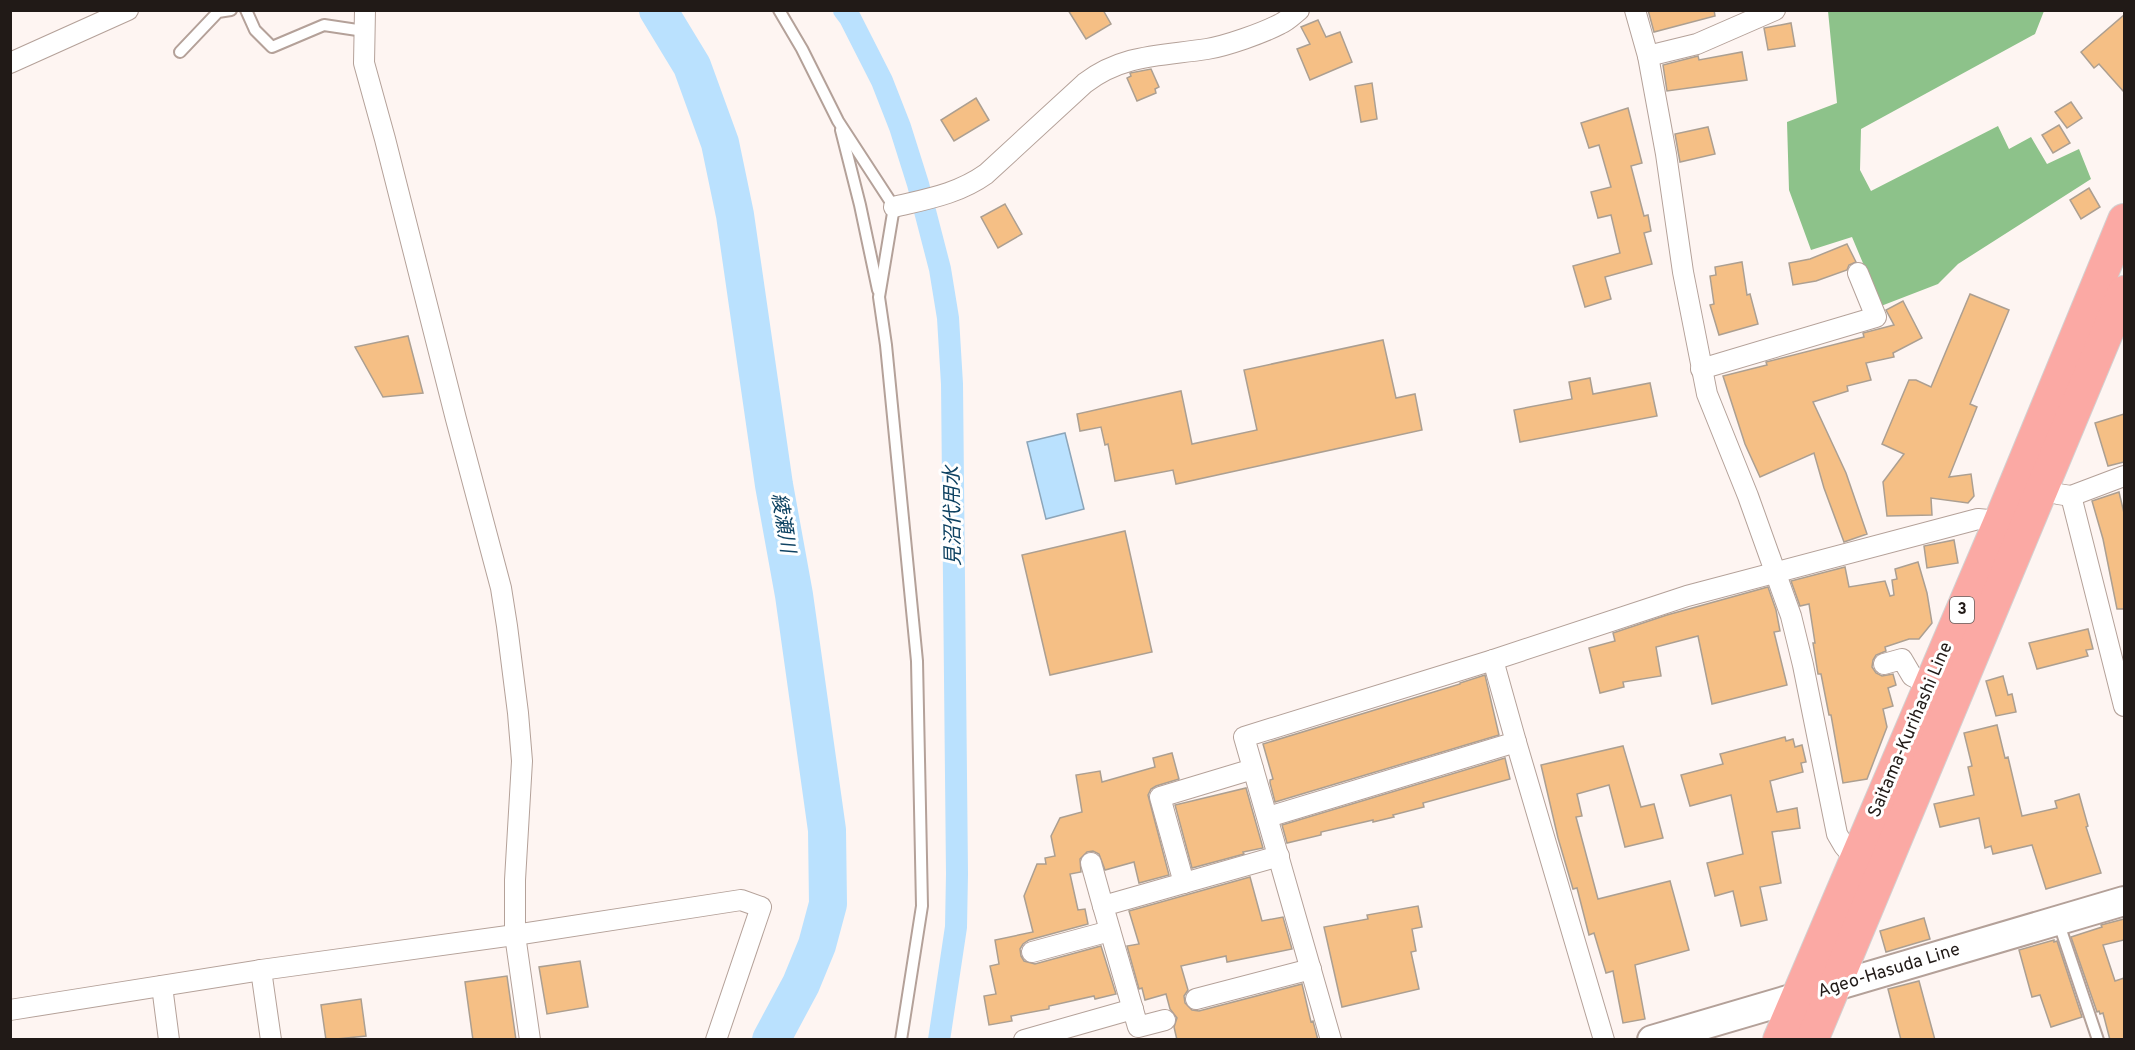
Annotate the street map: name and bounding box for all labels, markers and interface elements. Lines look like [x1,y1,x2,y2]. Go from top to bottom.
water label: 見沼代用水 [940,464,968,566]
water label: 綾瀬川 [764,491,800,557]
road number: 3 [1950,597,1974,623]
street label: Saitama-Kurihashi Line [1864,639,1958,821]
street label: Ageo-Hasuda Line [1815,938,1963,1004]

